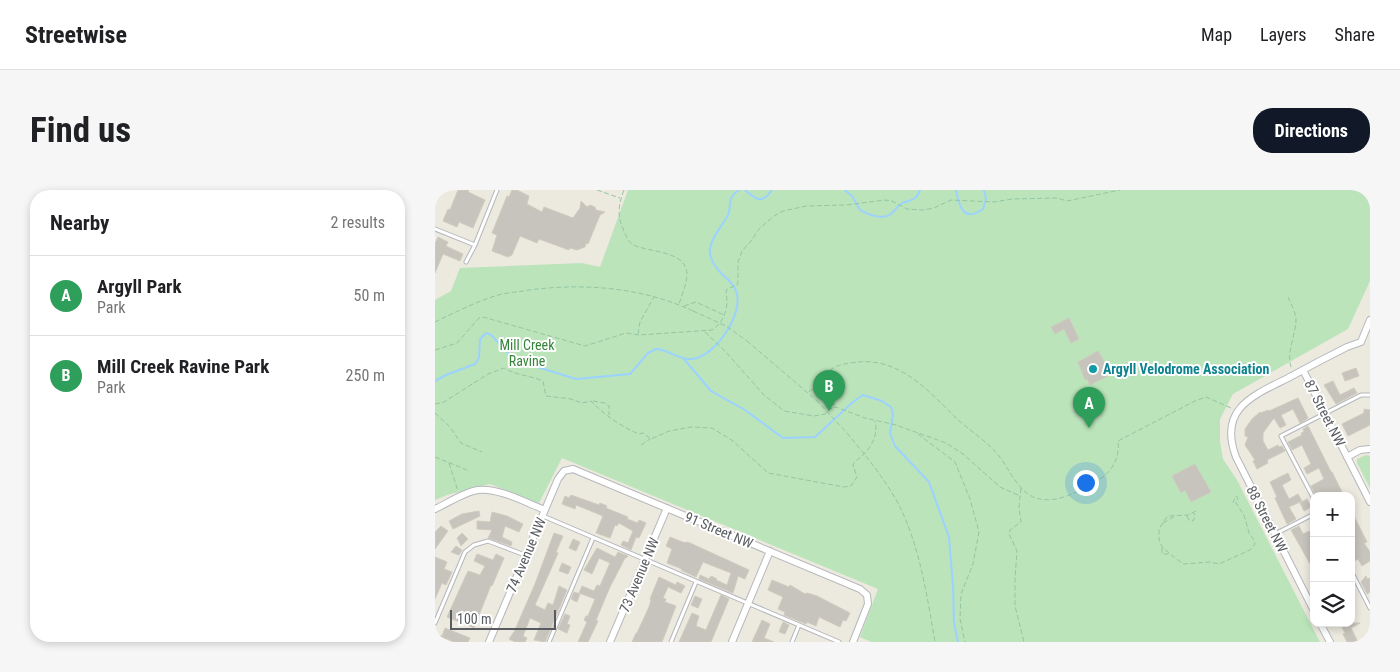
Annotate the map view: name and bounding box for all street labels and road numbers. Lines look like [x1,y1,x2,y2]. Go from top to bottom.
street label: 87 Street NW [1301,377,1349,449]
street label: 88 Street NW [1243,483,1291,555]
street label: 91 Street NW [683,508,756,552]
street label: 74 Avenue NW [503,515,549,595]
street label: 73 Avenue NW [616,535,662,615]

